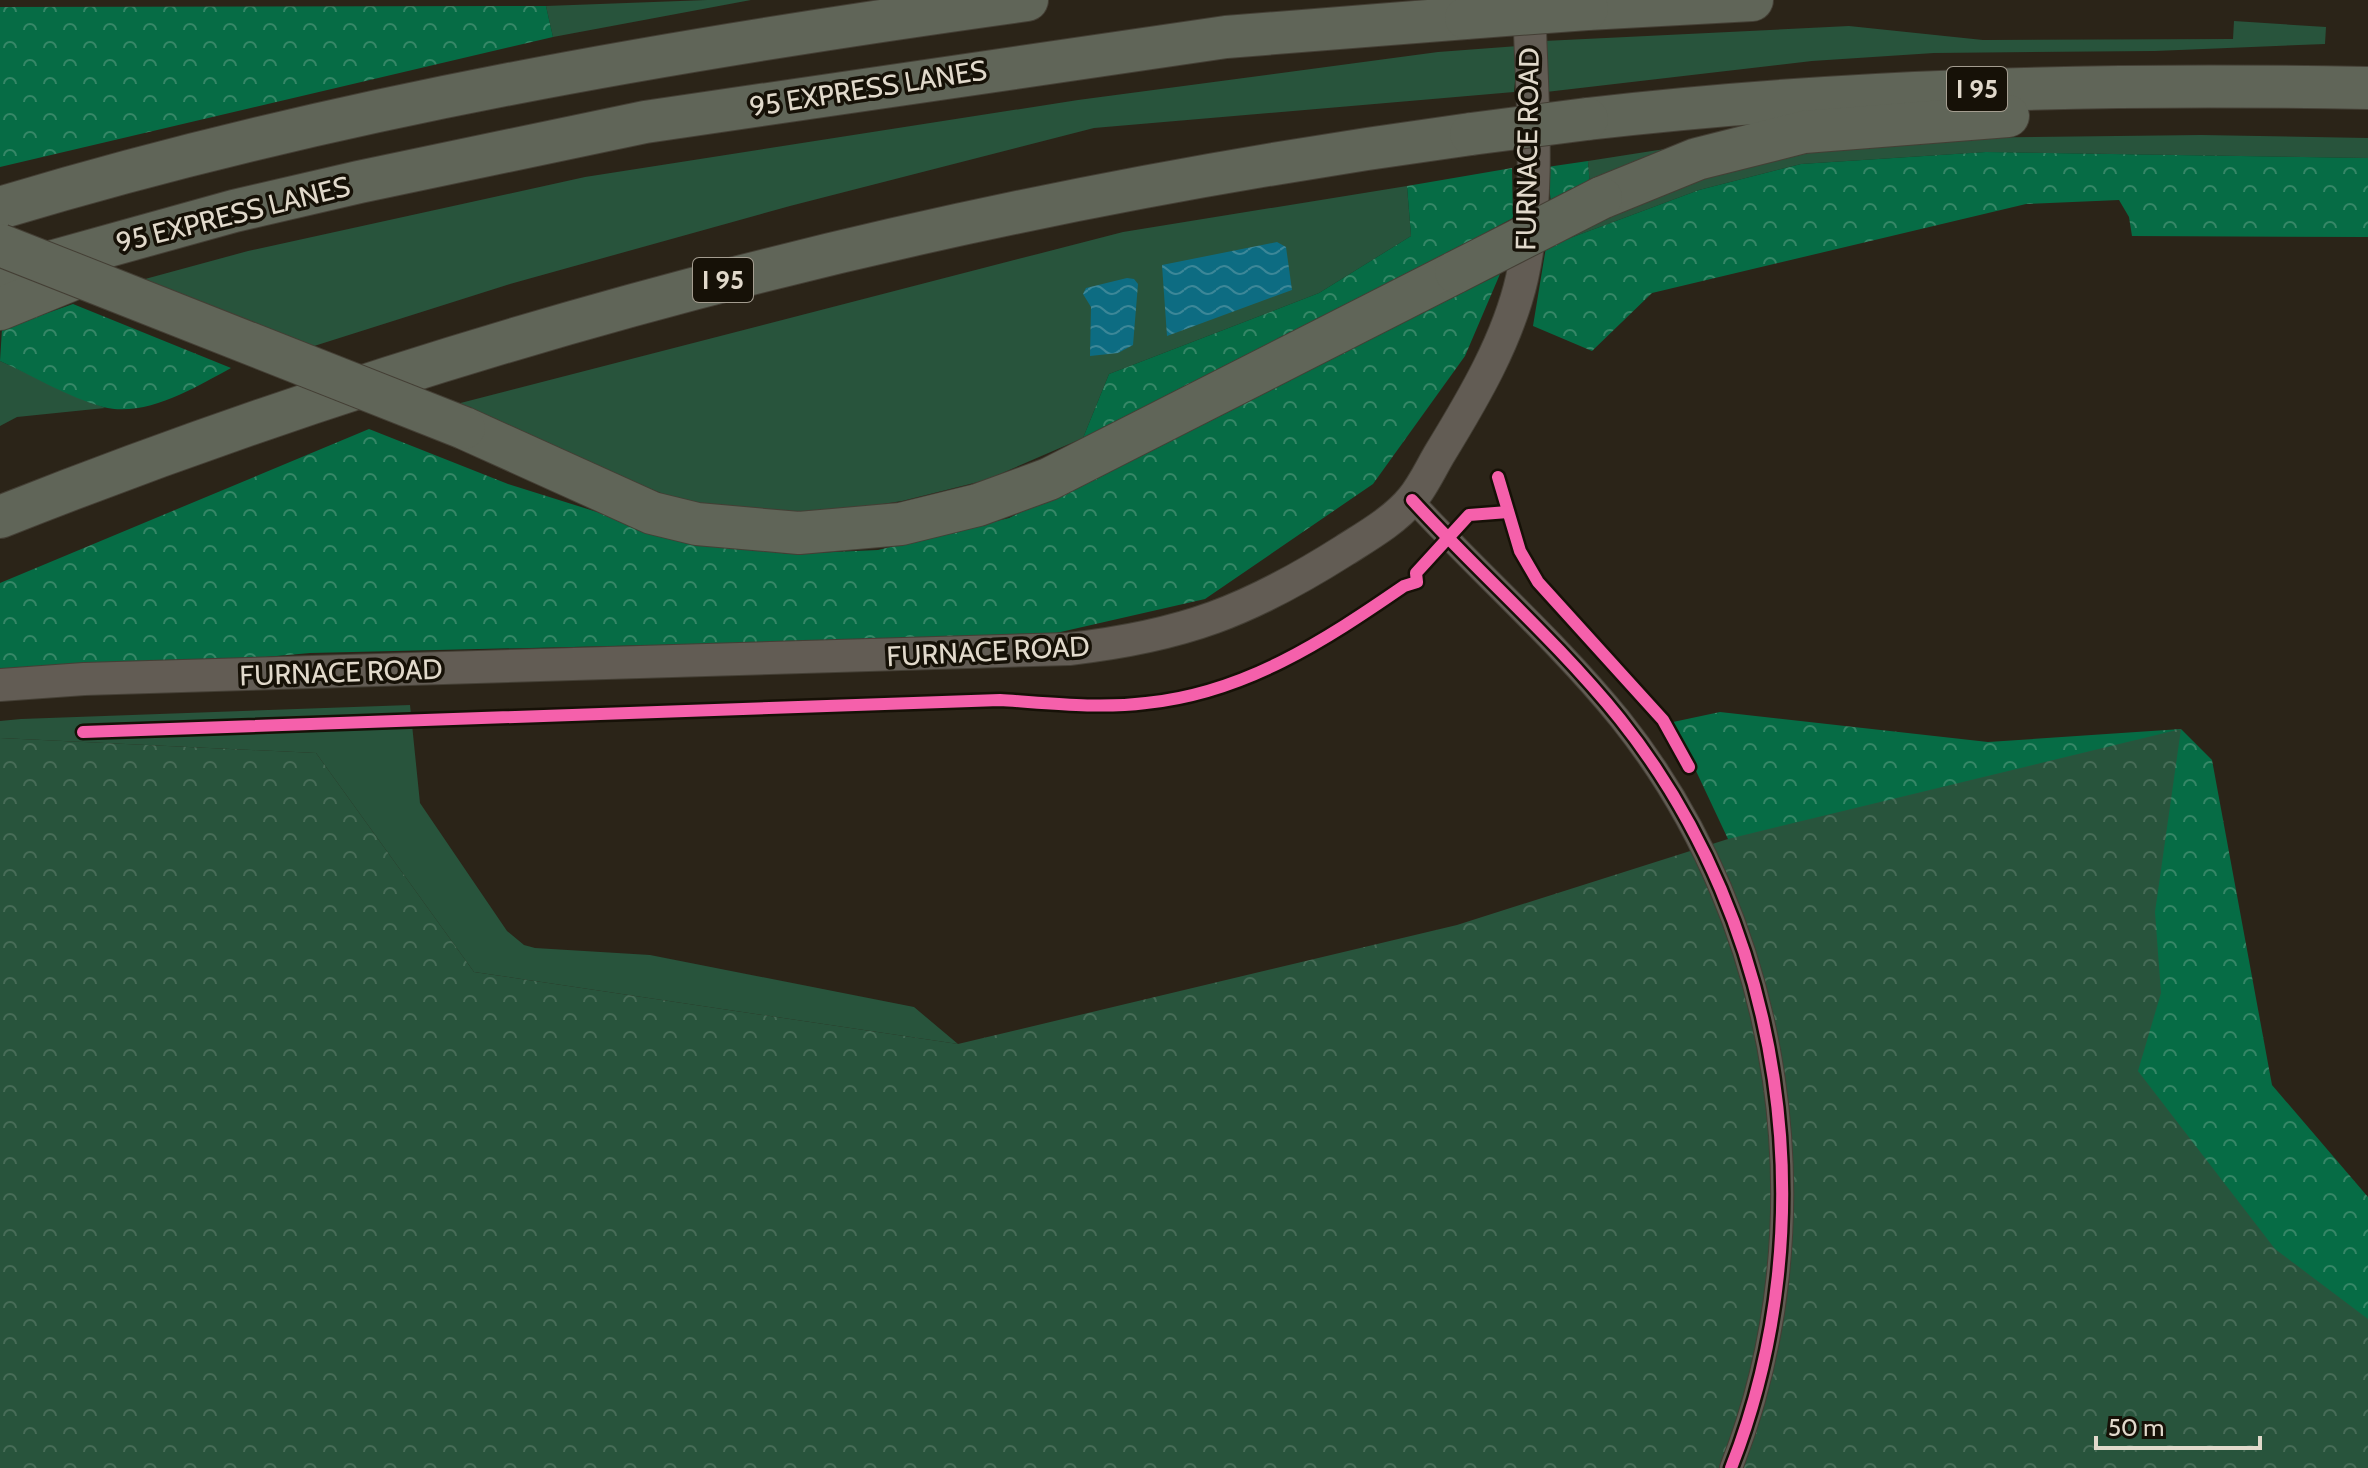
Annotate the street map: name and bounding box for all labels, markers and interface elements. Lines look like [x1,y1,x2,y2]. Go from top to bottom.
street label: FURNACE ROAD [1508,47,1546,251]
street label: 95 EXPRESS LANES [747,52,989,124]
road number: I 95 [1947,67,2007,111]
street label: 95 EXPRESS LANES [113,169,353,259]
road number: I 95 [693,258,753,302]
street label: FURNACE ROAD [886,629,1090,673]
street label: FURNACE ROAD [239,651,443,693]
scale bar [2096,1400,2260,1450]
text: 50 m [2108,1413,2164,1442]

